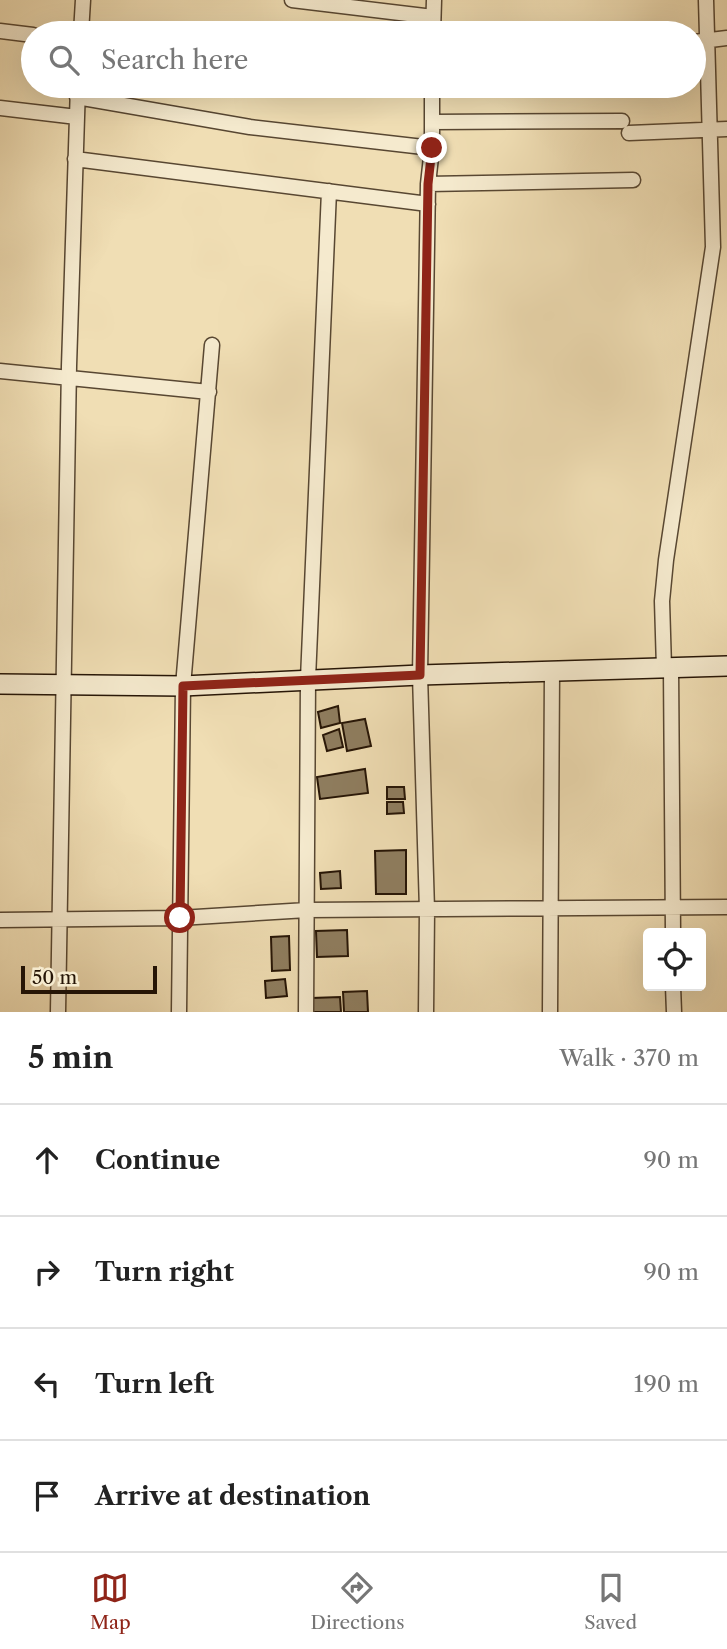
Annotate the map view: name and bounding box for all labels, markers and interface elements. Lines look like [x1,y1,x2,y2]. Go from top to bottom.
search box [21,21,706,98]
icon: search [45,41,83,79]
text: Search here [101,44,248,76]
route end [416,132,447,163]
route start [164,902,195,933]
map controls [643,928,706,991]
button: locate [643,928,706,991]
scale bar [21,963,158,995]
text: 50 m [32,966,77,989]
text: 5 min [28,1039,113,1076]
text: Walk · 370 m [559,1044,699,1072]
icon: ahead [28,1141,66,1179]
text: Continue [95,1144,220,1176]
text: 90 m [643,1146,699,1174]
icon: right [28,1253,66,1291]
text: Turn right [95,1256,234,1288]
text: 90 m [643,1258,699,1286]
icon: left [28,1365,66,1403]
text: Turn left [95,1368,214,1400]
text: 190 m [634,1370,699,1398]
icon: arrive [28,1477,66,1515]
text: Arrive at destination [95,1480,370,1512]
tab: Map [90,1569,131,1634]
tab: Directions [311,1569,404,1634]
tab: Saved [584,1569,637,1634]

